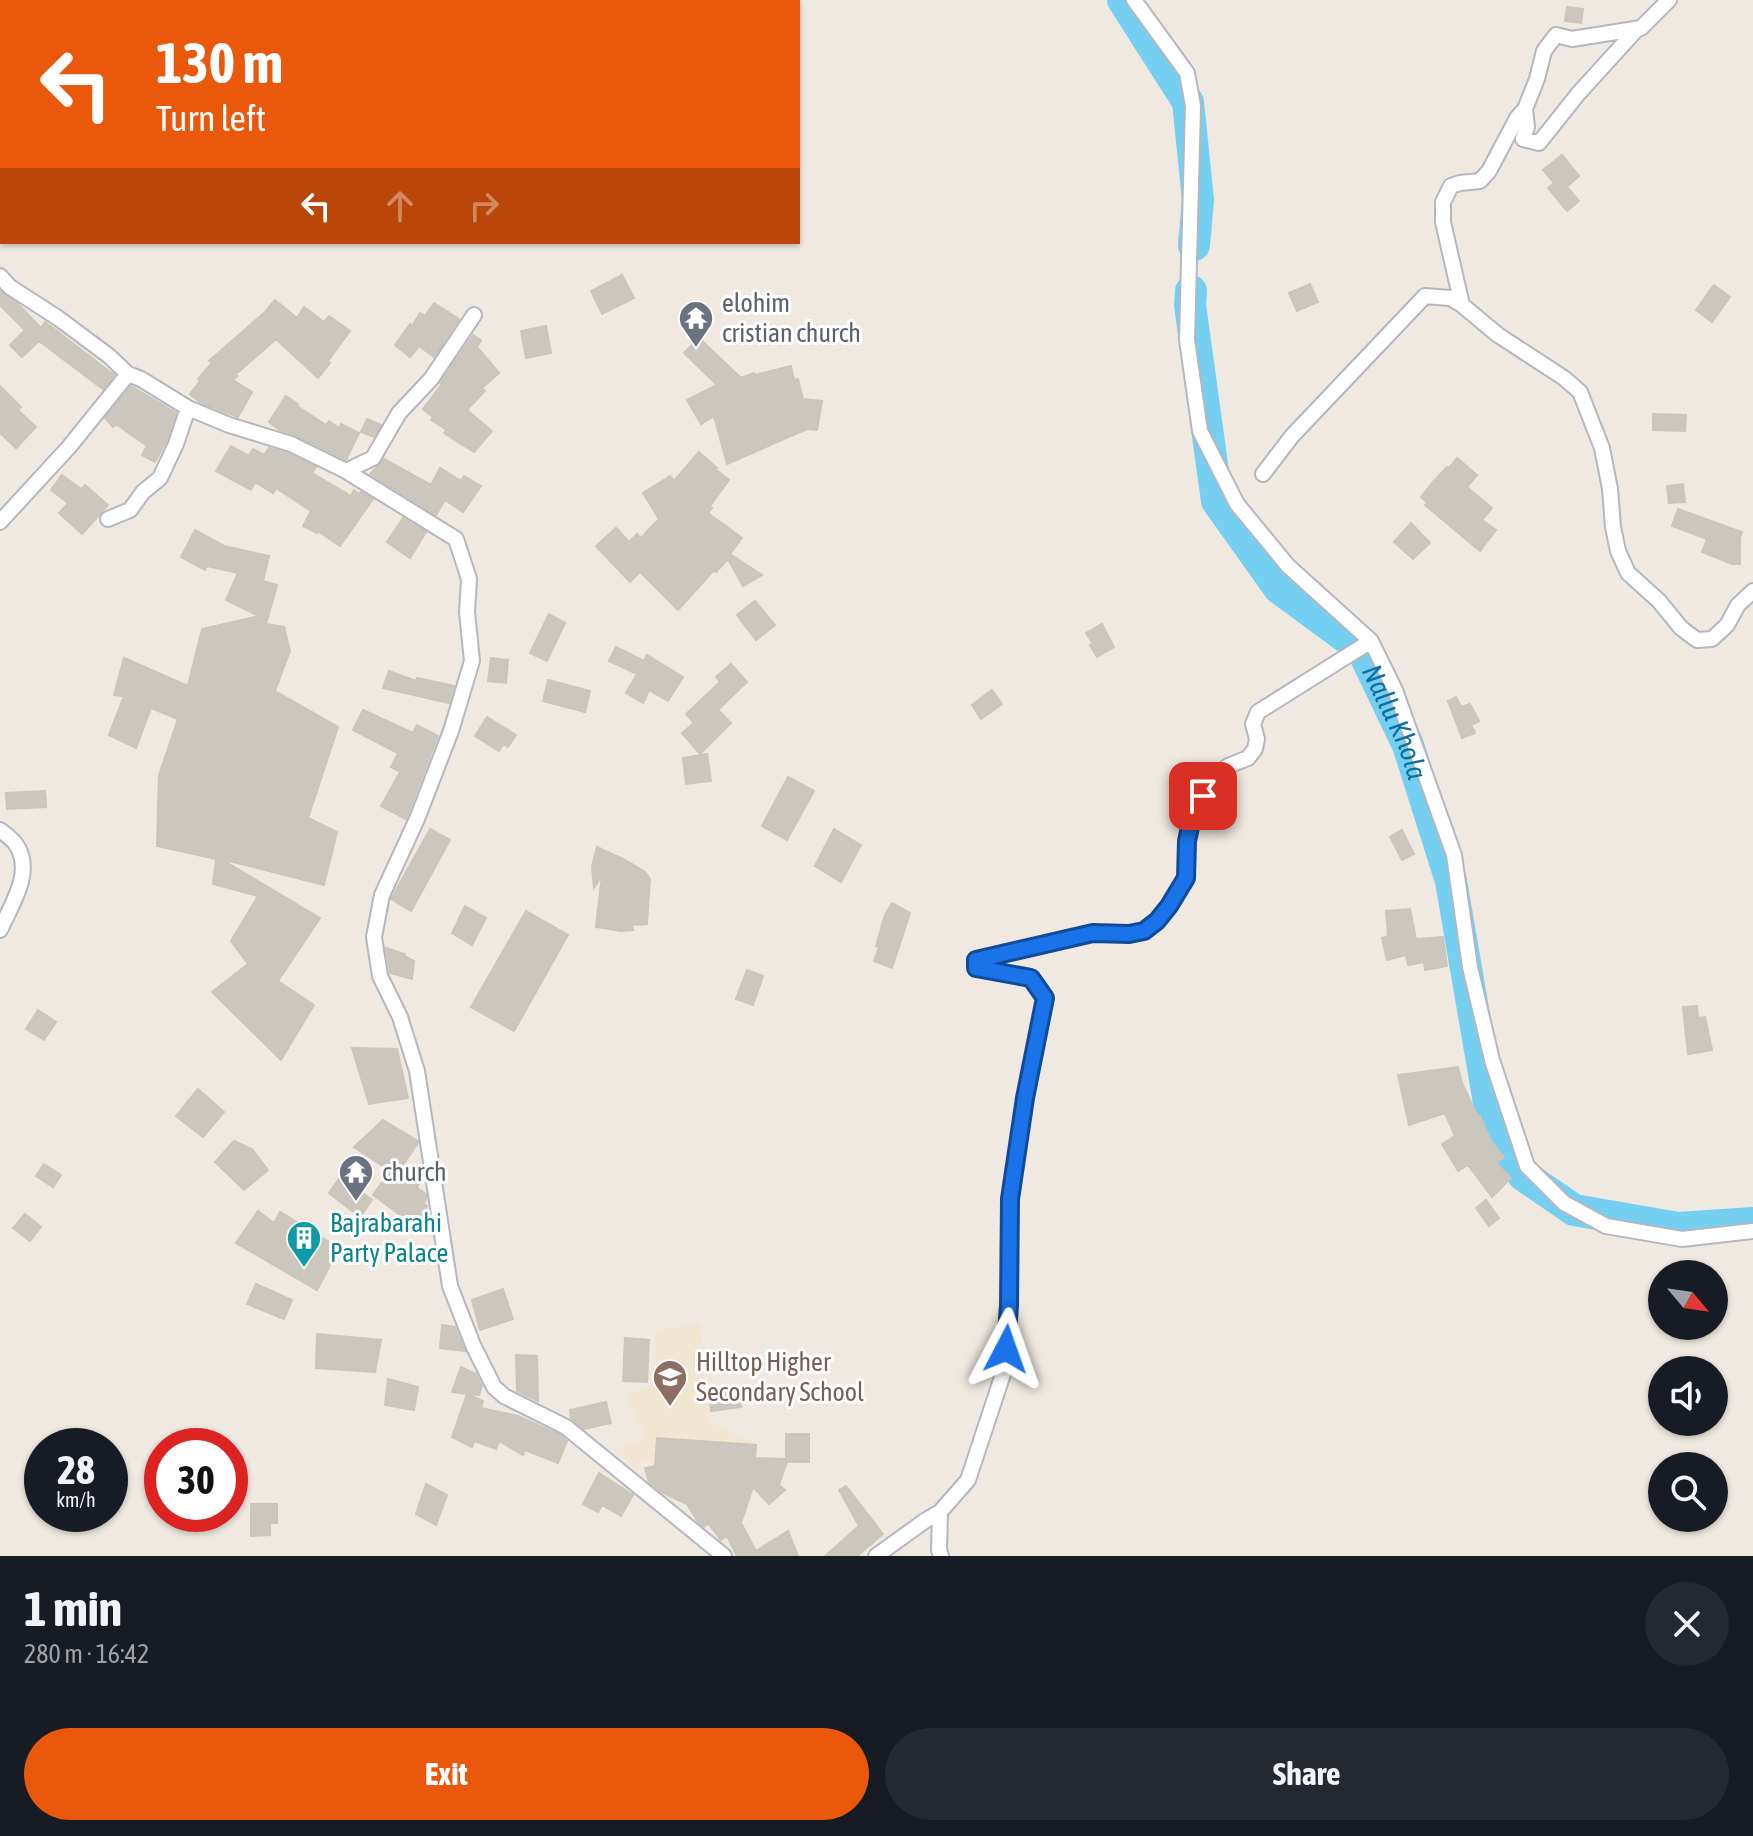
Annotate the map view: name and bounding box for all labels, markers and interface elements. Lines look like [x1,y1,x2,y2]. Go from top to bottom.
text: 130 m [156,31,283,95]
icon: left [24,32,128,136]
text: Turn left [156,97,266,139]
icon: left [294,184,338,228]
icon: ahead [378,184,422,228]
icon: right [462,184,506,228]
place label: elohim cristian church [722,288,861,348]
temple icon: elohim cristian church [677,299,715,349]
water label: Nallu Khola [1356,659,1434,783]
pin [1169,762,1237,830]
icon: arrive [1181,774,1225,818]
temple icon: church [337,1153,375,1203]
place label: church [382,1157,447,1187]
place label: Bajrabarahi Party Palace [330,1208,448,1268]
building icon: Bajrabarahi Party Palace [285,1219,323,1269]
north arrow [1648,1260,1728,1340]
map controls [1648,1260,1728,1532]
position arrow [964,1307,1048,1391]
place label: Hilltop Higher Secondary School [696,1347,864,1407]
button: sound [1648,1356,1728,1436]
school or university icon: Hilltop Higher Secondary School [651,1358,689,1408]
speed limit sign: 30 [144,1428,248,1532]
text: 28 [57,1447,95,1492]
button: search [1648,1452,1728,1532]
text: km/h [56,1488,96,1511]
text: 1 min [24,1581,122,1636]
button: close [1645,1582,1729,1666]
text: 280 m · 16:42 [24,1639,149,1669]
button: Exit [24,1728,869,1820]
button: Share [885,1728,1729,1820]

